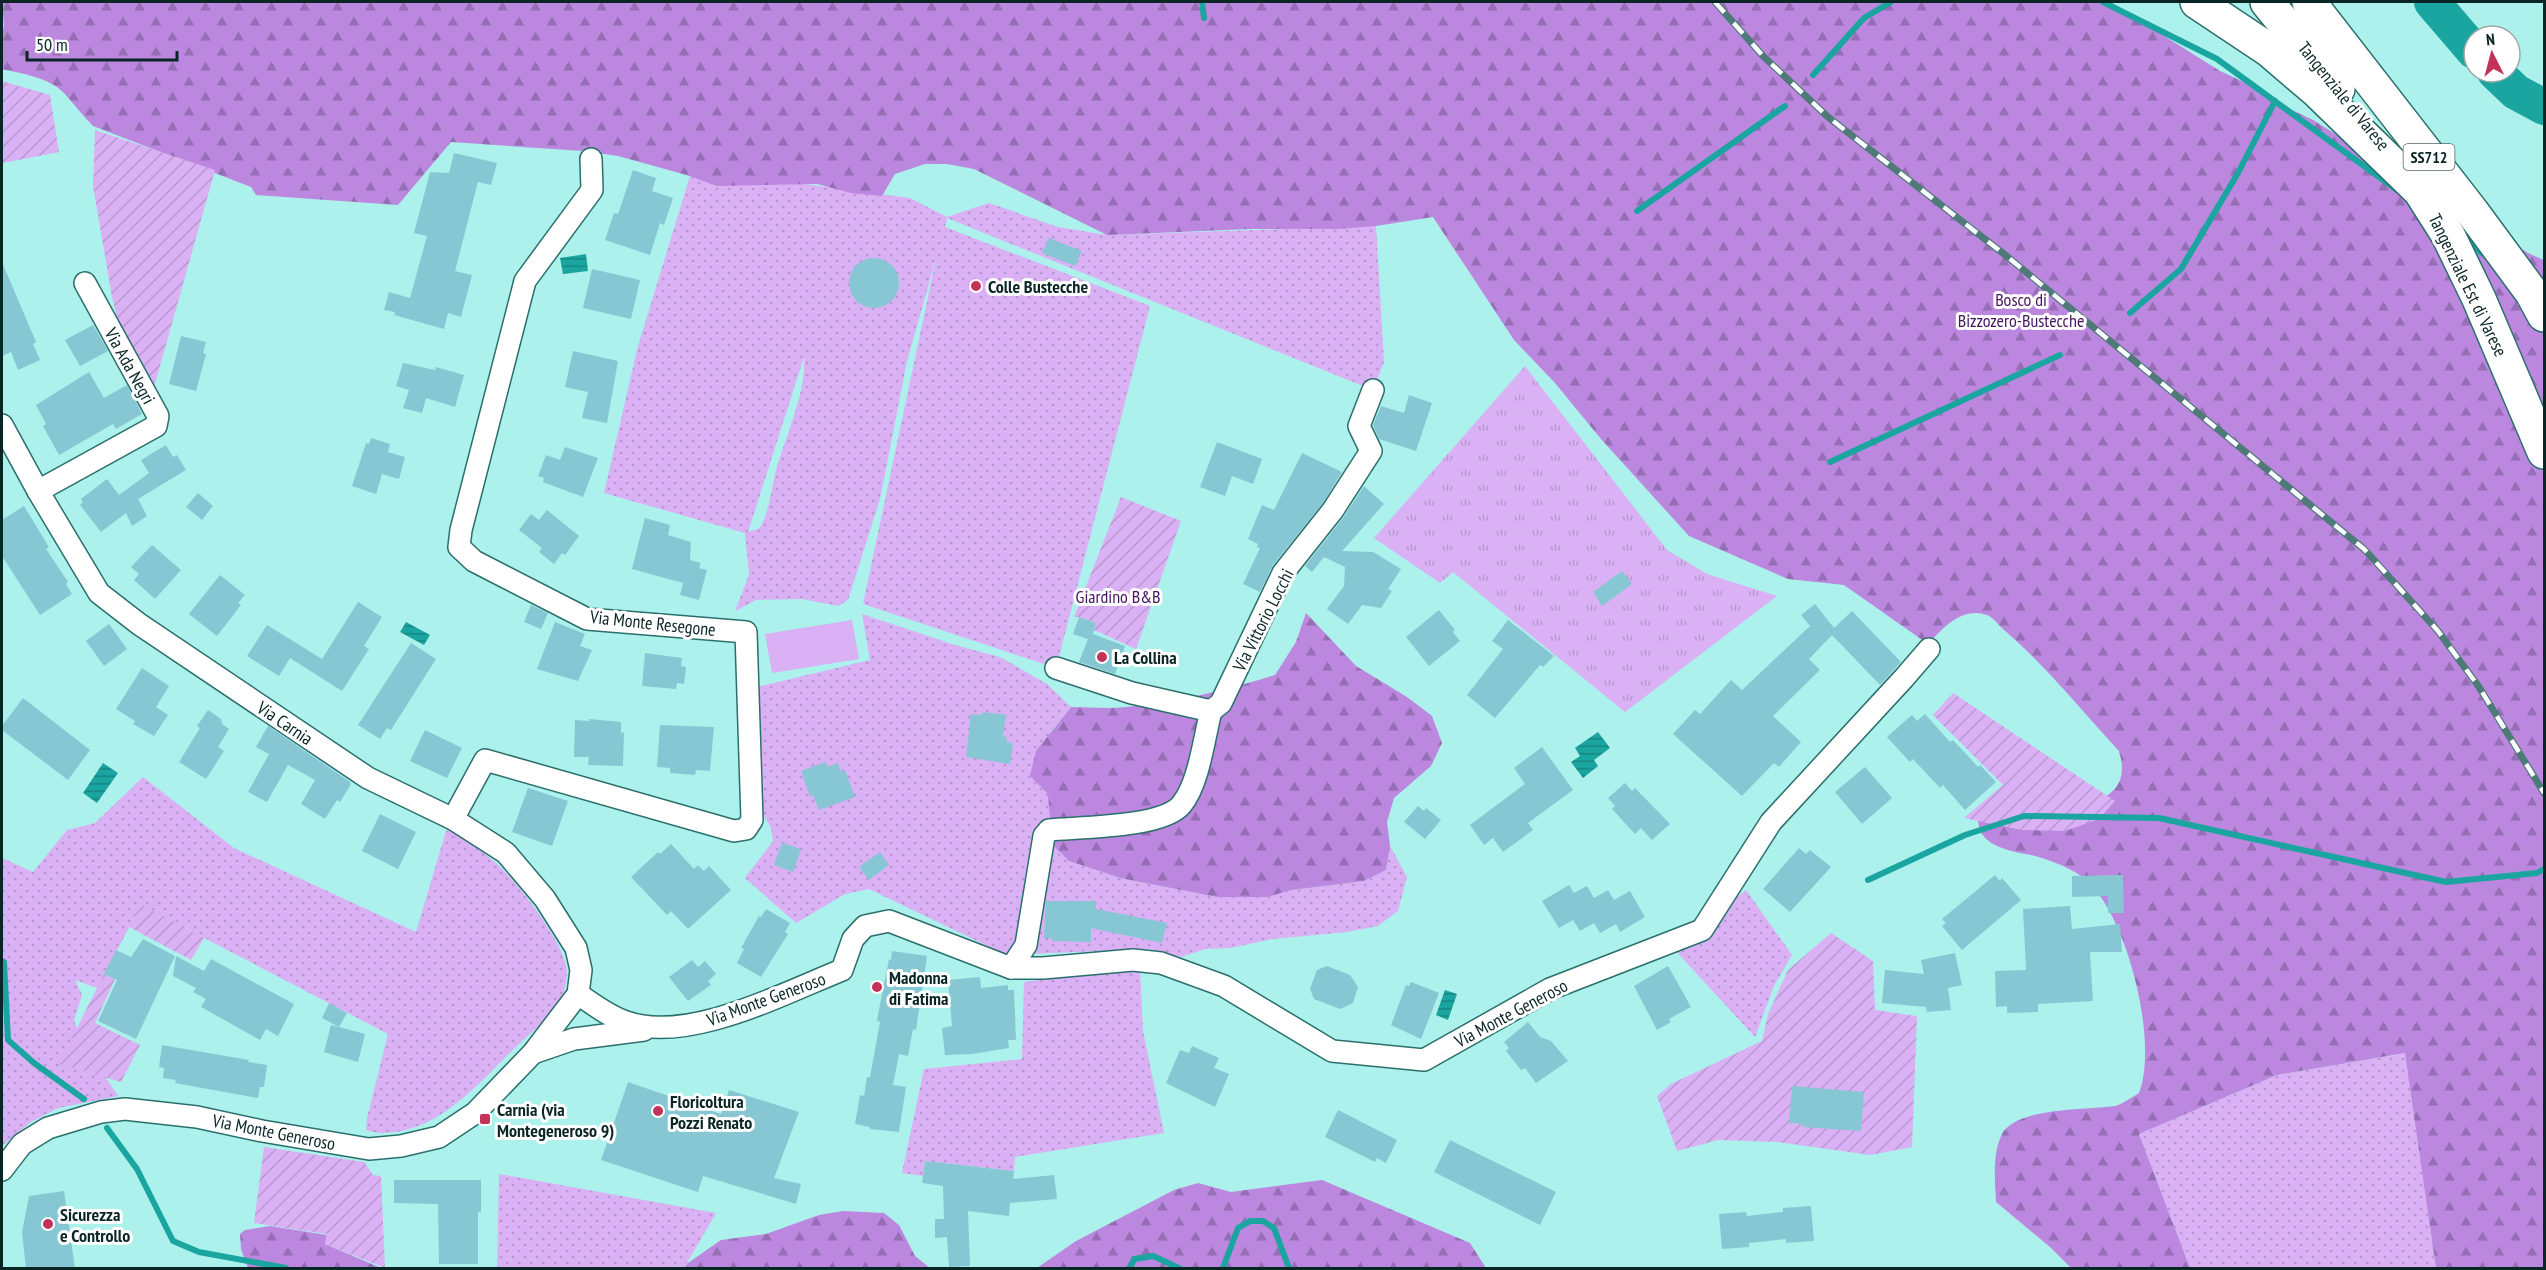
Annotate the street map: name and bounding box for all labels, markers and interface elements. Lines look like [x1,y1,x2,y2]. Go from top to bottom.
scale bar [27,24,177,62]
north arrow [2462,24,2522,84]
text: N [2485,29,2496,49]
text: 50 m [36,33,68,56]
street label: Tangenziale di Varese [2293,37,2395,155]
road number: SS712 [2404,144,2454,170]
street label: Tangenziale Est di Varese [2423,210,2513,360]
place label: Colle Bustecche [988,275,1088,298]
marker: Colle Bustecche [969,279,983,293]
park label: Bosco di Bizzozero-Bustecche [1958,288,2084,332]
street label: Via Ada Negri [99,323,160,408]
street label: Via Vittorio Locchi [1227,565,1299,676]
park label: Giardino B&B [1076,585,1160,608]
street label: Via Monte Resegone [588,605,717,641]
place label: La Collina [1114,646,1177,669]
marker: La Collina [1095,650,1109,664]
street label: Via Carnia [252,695,317,750]
place label: Madonna di Fatima [889,966,948,1010]
street label: Via Monte Generoso [703,967,829,1031]
street label: Via Monte Generoso [1450,973,1572,1053]
marker: Madonna di Fatima [870,980,884,994]
place label: Floricoltura Pozzi Renato [670,1090,752,1134]
place label: Carnia (via Montegeneroso 9) [497,1098,614,1142]
marker: Floricoltura Pozzi Renato [651,1104,665,1118]
street label: Via Monte Generoso [210,1109,338,1155]
marker: Carnia (via Montegeneroso 9) [478,1112,492,1126]
place label: Sicurezza e Controllo [60,1203,130,1247]
marker: Sicurezza e Controllo [41,1217,55,1231]

